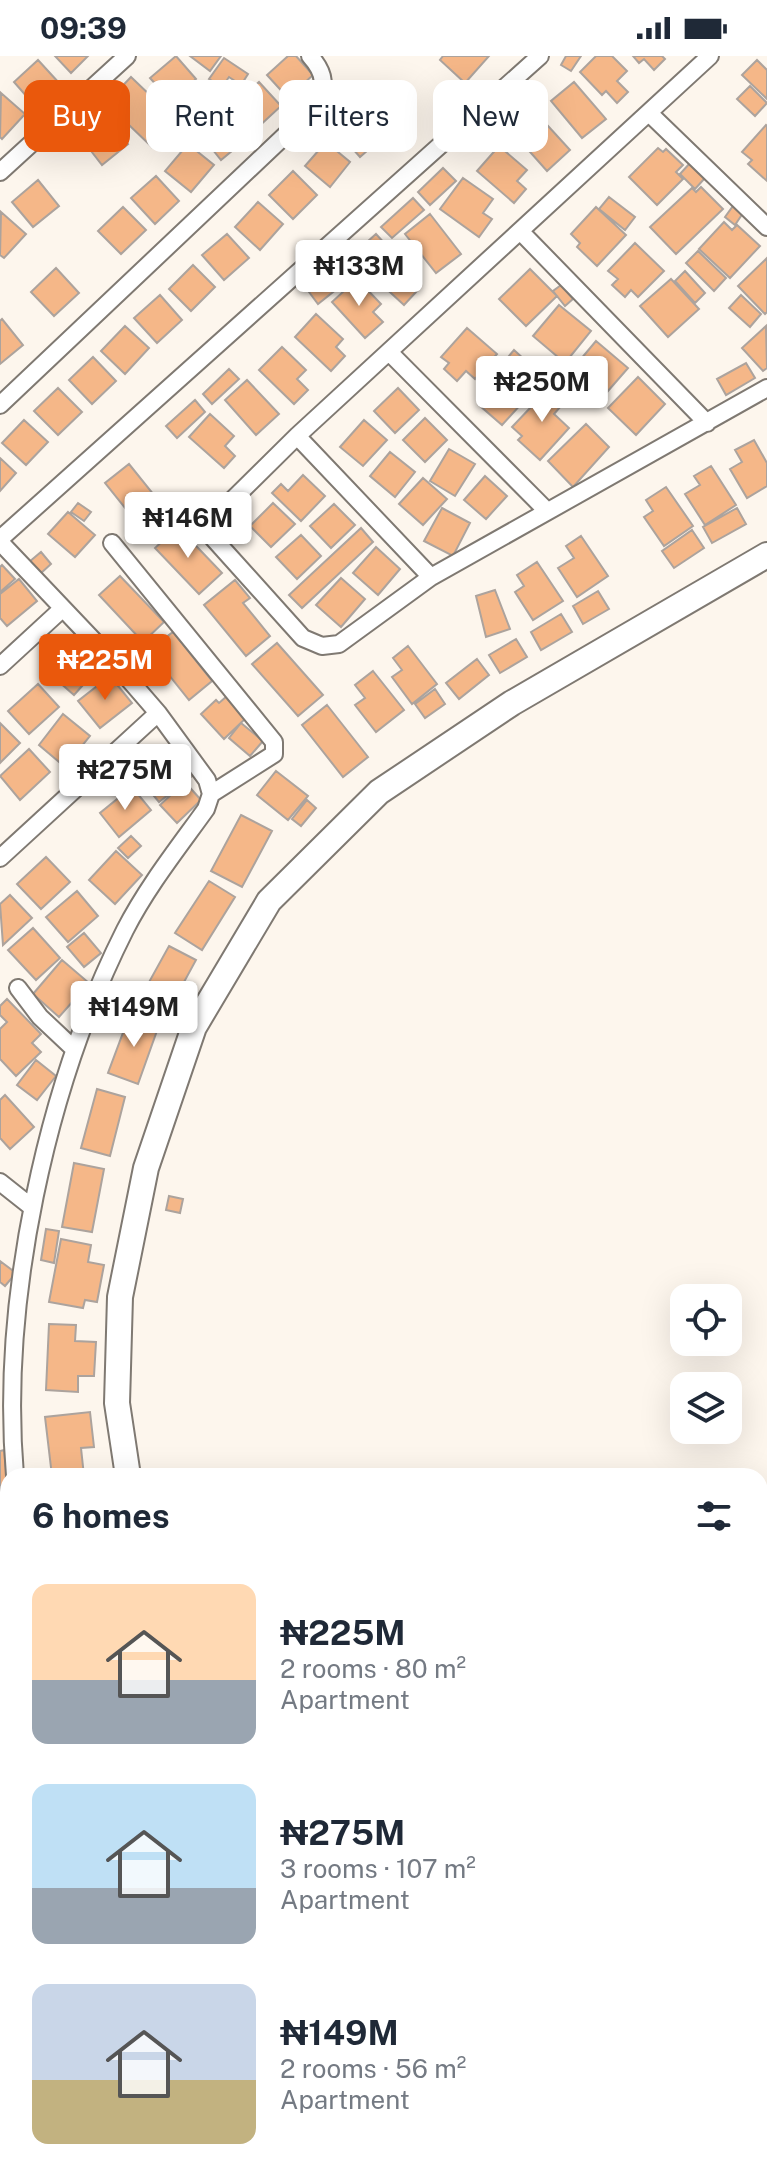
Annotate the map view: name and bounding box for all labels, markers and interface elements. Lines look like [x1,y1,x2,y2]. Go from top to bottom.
text: 09:39 [40,10,127,46]
chip: Buy [24,80,130,152]
chip: Rent [146,80,263,152]
chip: Filters [279,80,417,152]
chip: New [433,80,548,152]
pin: ₦133M [303,240,415,308]
text: ₦133M [313,250,405,281]
pin: ₦250M [486,356,598,424]
text: ₦250M [494,366,590,397]
pin: ₦146M [132,492,244,560]
text: ₦146M [143,502,233,533]
pin: ₦225M [49,634,161,702]
text: ₦225M [57,644,153,675]
pin: ₦275M [69,744,181,812]
text: ₦275M [77,754,173,785]
pin: ₦149M [78,981,190,1049]
text: ₦149M [89,991,179,1022]
map controls [670,1284,742,1444]
button: locate [670,1284,742,1356]
button: layers [670,1372,742,1444]
icon: filters [692,1494,736,1538]
text: 6 homes [32,1496,170,1536]
text: ₦225M [280,1613,406,1653]
icon: home [96,1616,192,1712]
text: 2 rooms · 80 m² [280,1653,466,1684]
text: Apartment [280,1684,410,1715]
text: ₦275M [280,1813,405,1853]
icon: home [96,1816,192,1912]
text: 3 rooms · 107 m² [280,1853,476,1884]
text: Apartment [280,1884,410,1915]
text: ₦149M [280,2013,399,2053]
icon: home [96,2016,192,2112]
text: 2 rooms · 56 m² [280,2053,466,2084]
text: Apartment [280,2084,410,2115]

